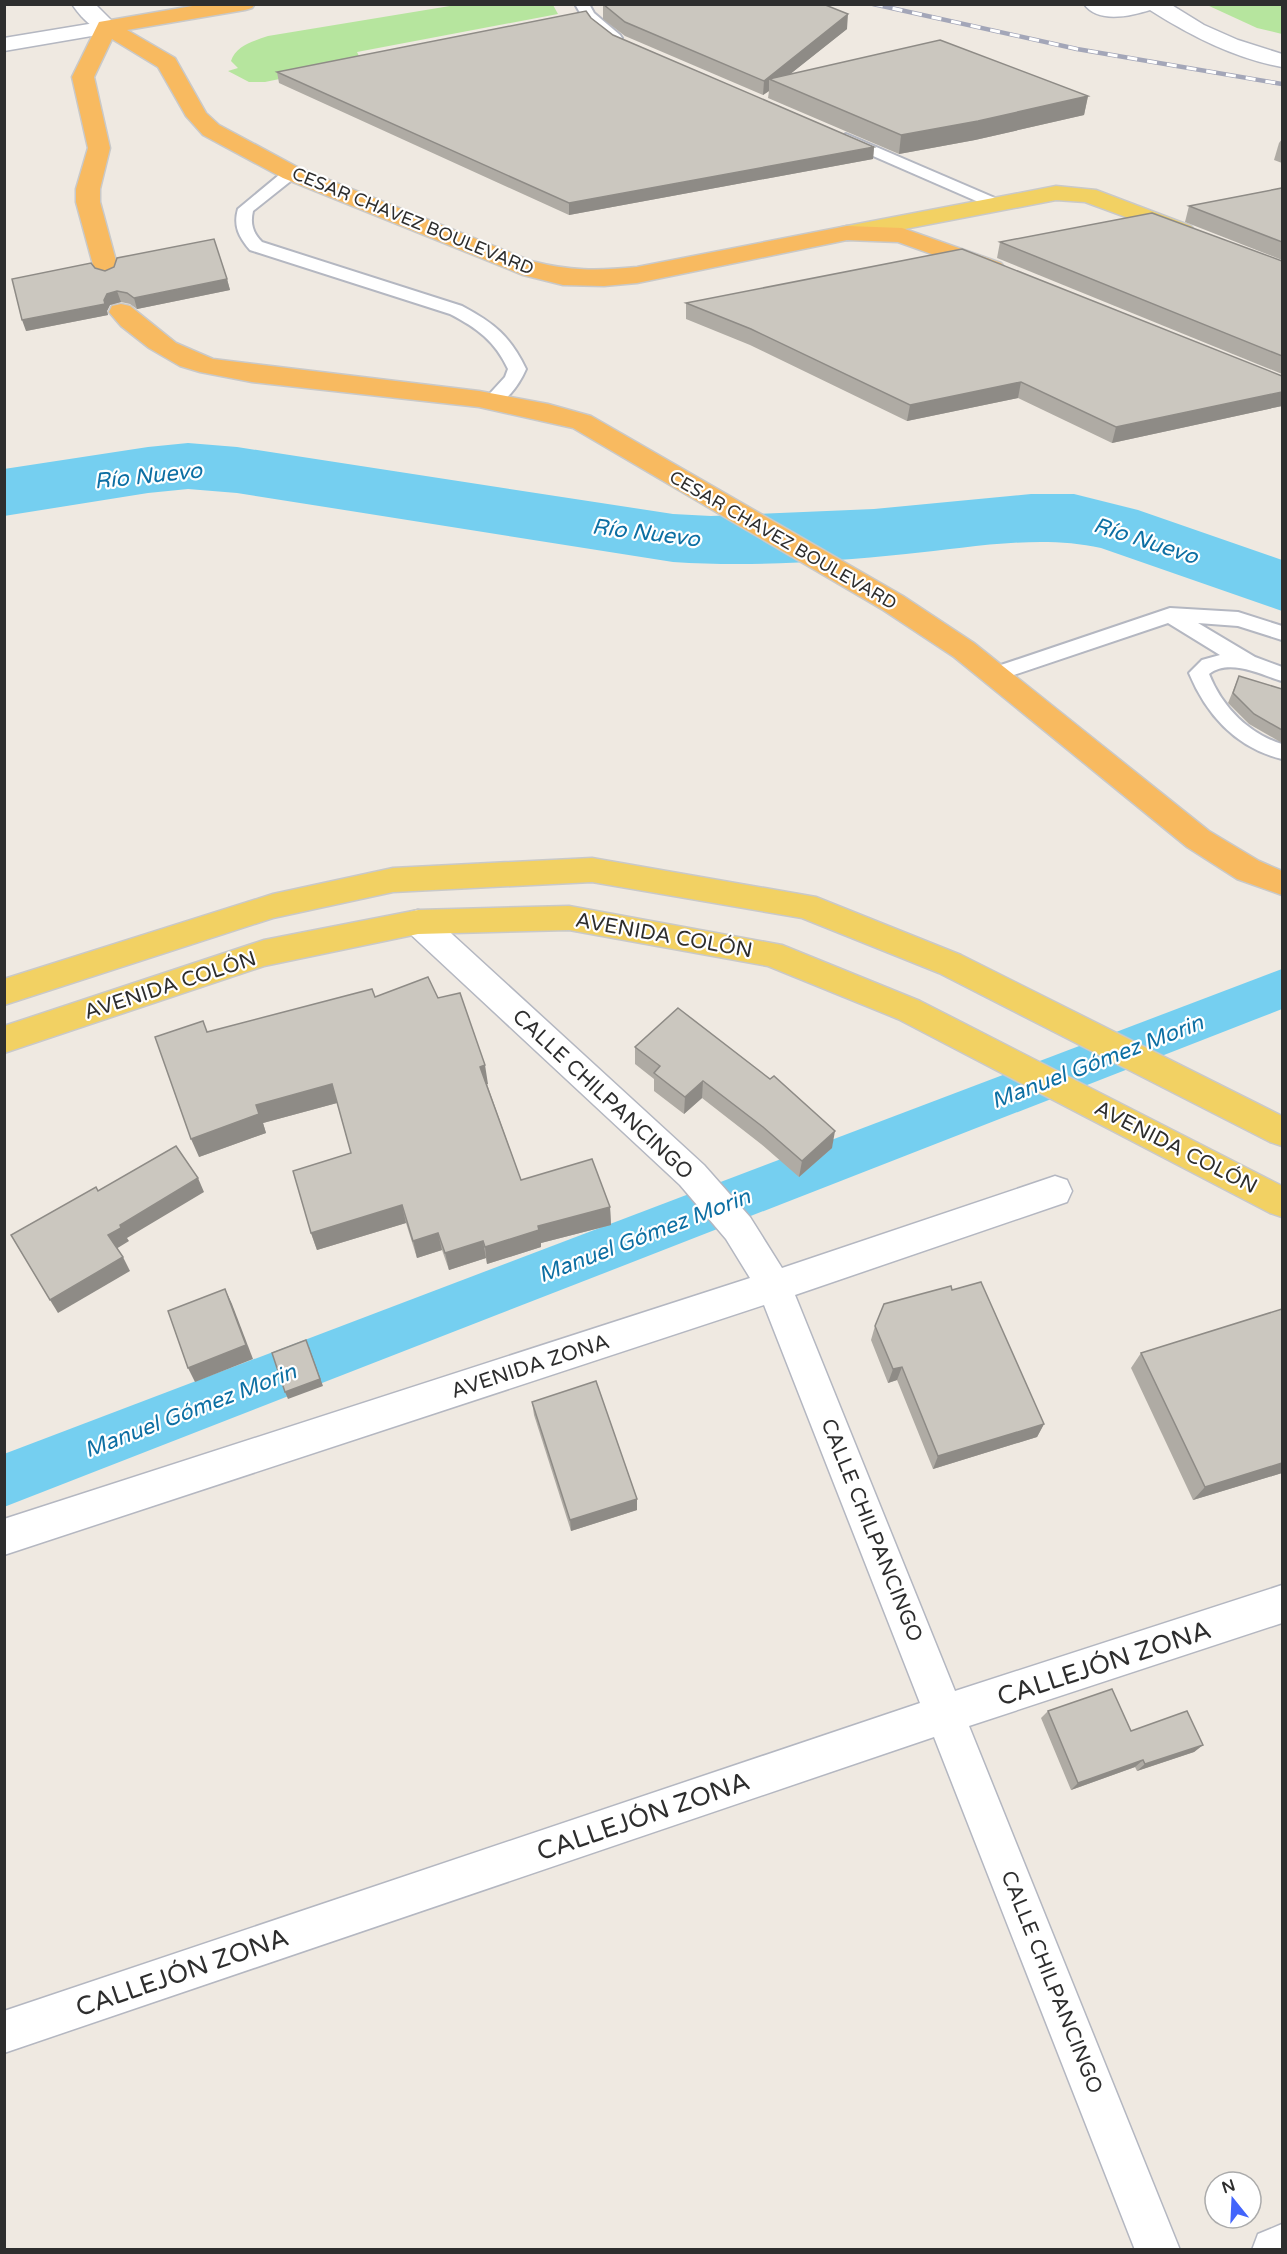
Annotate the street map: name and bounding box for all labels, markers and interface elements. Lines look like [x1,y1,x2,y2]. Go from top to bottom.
street label: CESAR CHAVEZ BOULEVARD [289,162,537,280]
water label: Río Nuevo [93,457,205,495]
street label: CESAR CHAVEZ BOULEVARD [665,466,901,614]
water label: Río Nuevo [1090,512,1203,571]
water label: Río Nuevo [591,513,703,553]
street label: AVENIDA COLÓN [573,908,754,963]
street label: AVENIDA COLÓN [81,946,259,1025]
street label: CALLE CHILPANCINGO [507,1004,698,1185]
water label: Manuel Gómez Morin [988,1009,1208,1114]
street label: AVENIDA COLÓN [1090,1096,1261,1199]
water label: Manuel Gómez Morin [535,1183,755,1288]
street label: AVENIDA ZONA [448,1329,613,1404]
water label: Manuel Gómez Morin [81,1358,301,1463]
street label: CALLE CHILPANCINGO [815,1415,928,1645]
street label: CALLEJÓN ZONA [993,1613,1215,1713]
street label: CALLEJÓN ZONA [532,1765,754,1867]
street label: CALLE CHILPANCINGO [995,1867,1108,2097]
street label: CALLEJÓN ZONA [71,1921,293,2023]
north arrow [1203,2170,1263,2230]
text: N [1219,2175,1238,2198]

